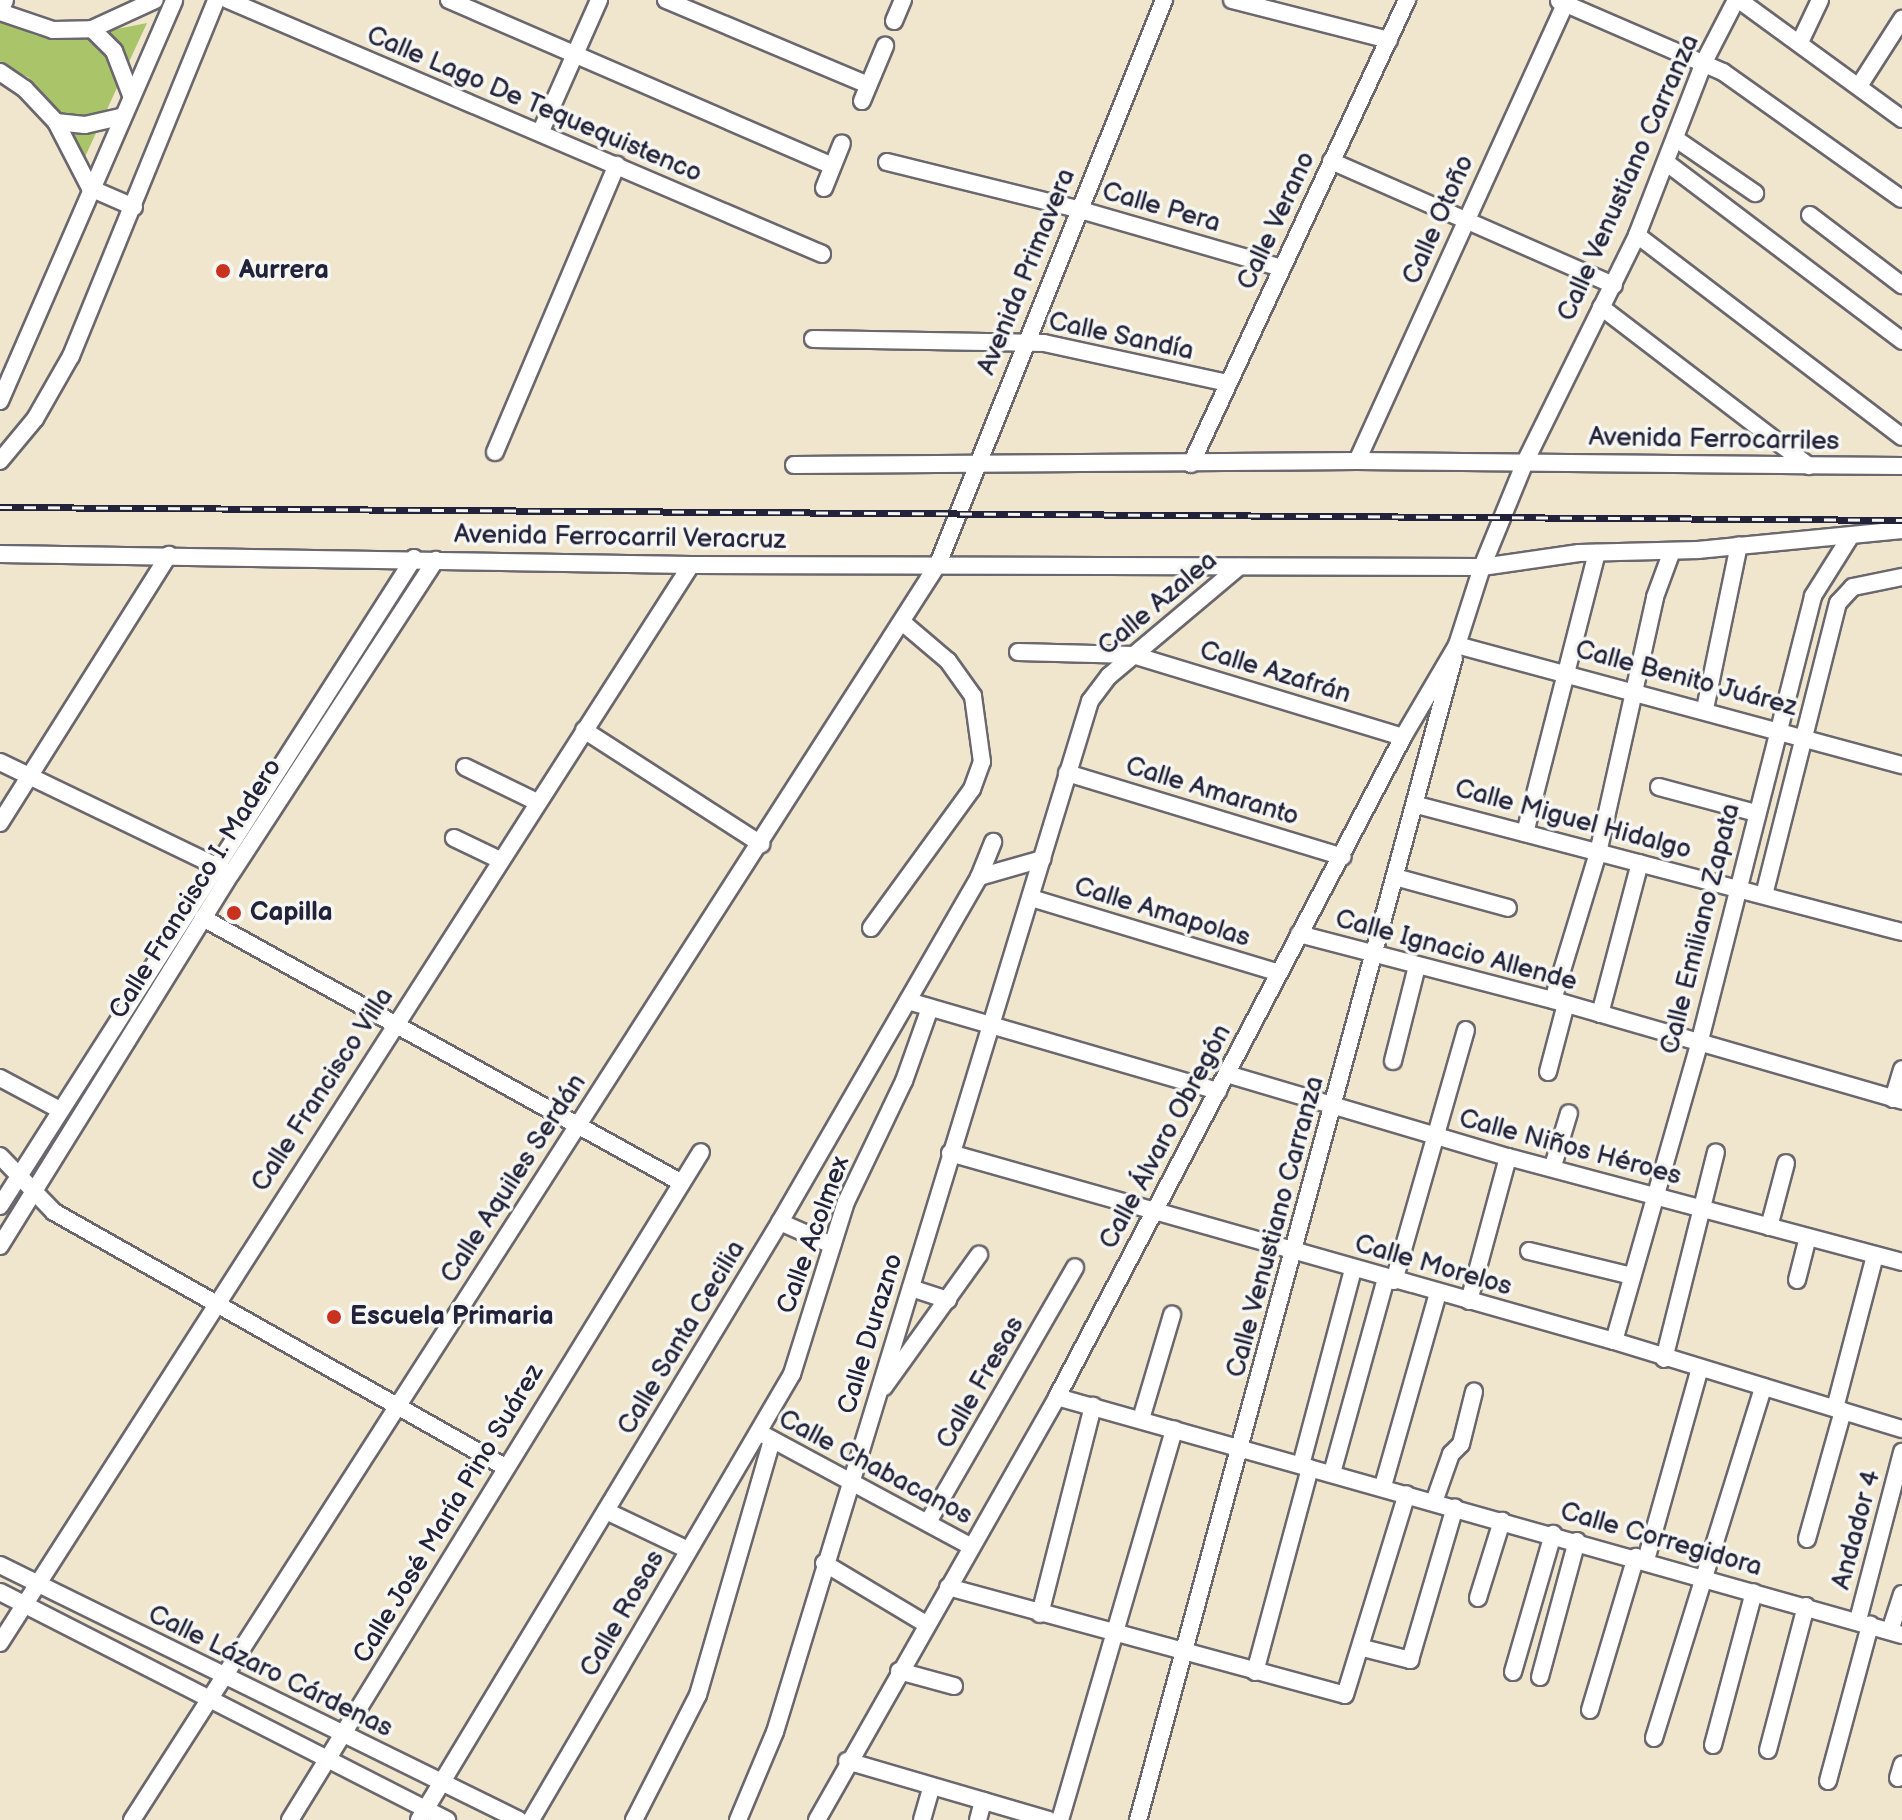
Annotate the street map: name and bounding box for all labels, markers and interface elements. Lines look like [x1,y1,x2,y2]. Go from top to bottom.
street label: Calle Lago De Tequequistenco [361,20,707,190]
street label: Calle Venustiano Carranza [1551,29,1707,327]
street label: Calle Verano [1231,147,1323,295]
street label: Calle Otoño [1397,150,1481,290]
street label: Avenida Primavera [971,164,1083,380]
street label: Calle Pera [1098,176,1224,240]
place label: Aurrera [239,255,329,287]
marker: Aurrera [214,262,232,280]
street label: Calle Sandía [1045,306,1197,368]
street label: Avenida Ferrocarriles [1588,422,1840,458]
street label: Avenida Ferrocarril Veracruz [453,519,787,557]
street label: Calle Azalea [1092,545,1224,663]
street label: Calle Benito Juárez [1571,634,1801,724]
street label: Calle Azafrán [1196,635,1354,711]
street label: Calle Amaranto [1122,751,1302,833]
street label: Calle Francisco I. Madero [103,753,289,1025]
street label: Calle Miguel Hidalgo [1451,773,1695,867]
street label: Calle Emiliano Zapata [1655,800,1747,1058]
street label: Calle Amapolas [1070,871,1254,955]
place label: Capilla [250,897,333,929]
marker: Capilla [225,904,243,922]
street label: Calle Ignacio Allende [1332,904,1580,998]
street label: Calle Francisco Villa [245,982,401,1198]
street label: Calle Álvaro Obregón [1094,1019,1238,1255]
street label: Calle Aquiles Serdán [435,1068,593,1290]
street label: Calle Venustiano Carranza [1221,1073,1331,1381]
street label: Calle Niños Héroes [1456,1103,1684,1193]
street label: Calle Acolmex [771,1152,857,1318]
street label: Calle Morelos [1351,1229,1515,1303]
street label: Calle Santa Cecilia [612,1235,752,1441]
street label: Calle Durazno [832,1250,910,1418]
place label: Escuela Primaria [350,1301,554,1333]
marker: Escuela Primaria [325,1308,343,1326]
street label: Calle Fresas [931,1311,1031,1455]
street label: Calle José María Pino Suárez [347,1358,551,1670]
street label: Calle Chabacanos [773,1404,977,1532]
street label: Andador 4 [1826,1467,1888,1593]
street label: Calle Corregidora [1557,1496,1765,1584]
street label: Calle Rosas [574,1545,672,1683]
street label: Calle Lázaro Cárdenas [143,1599,397,1745]

